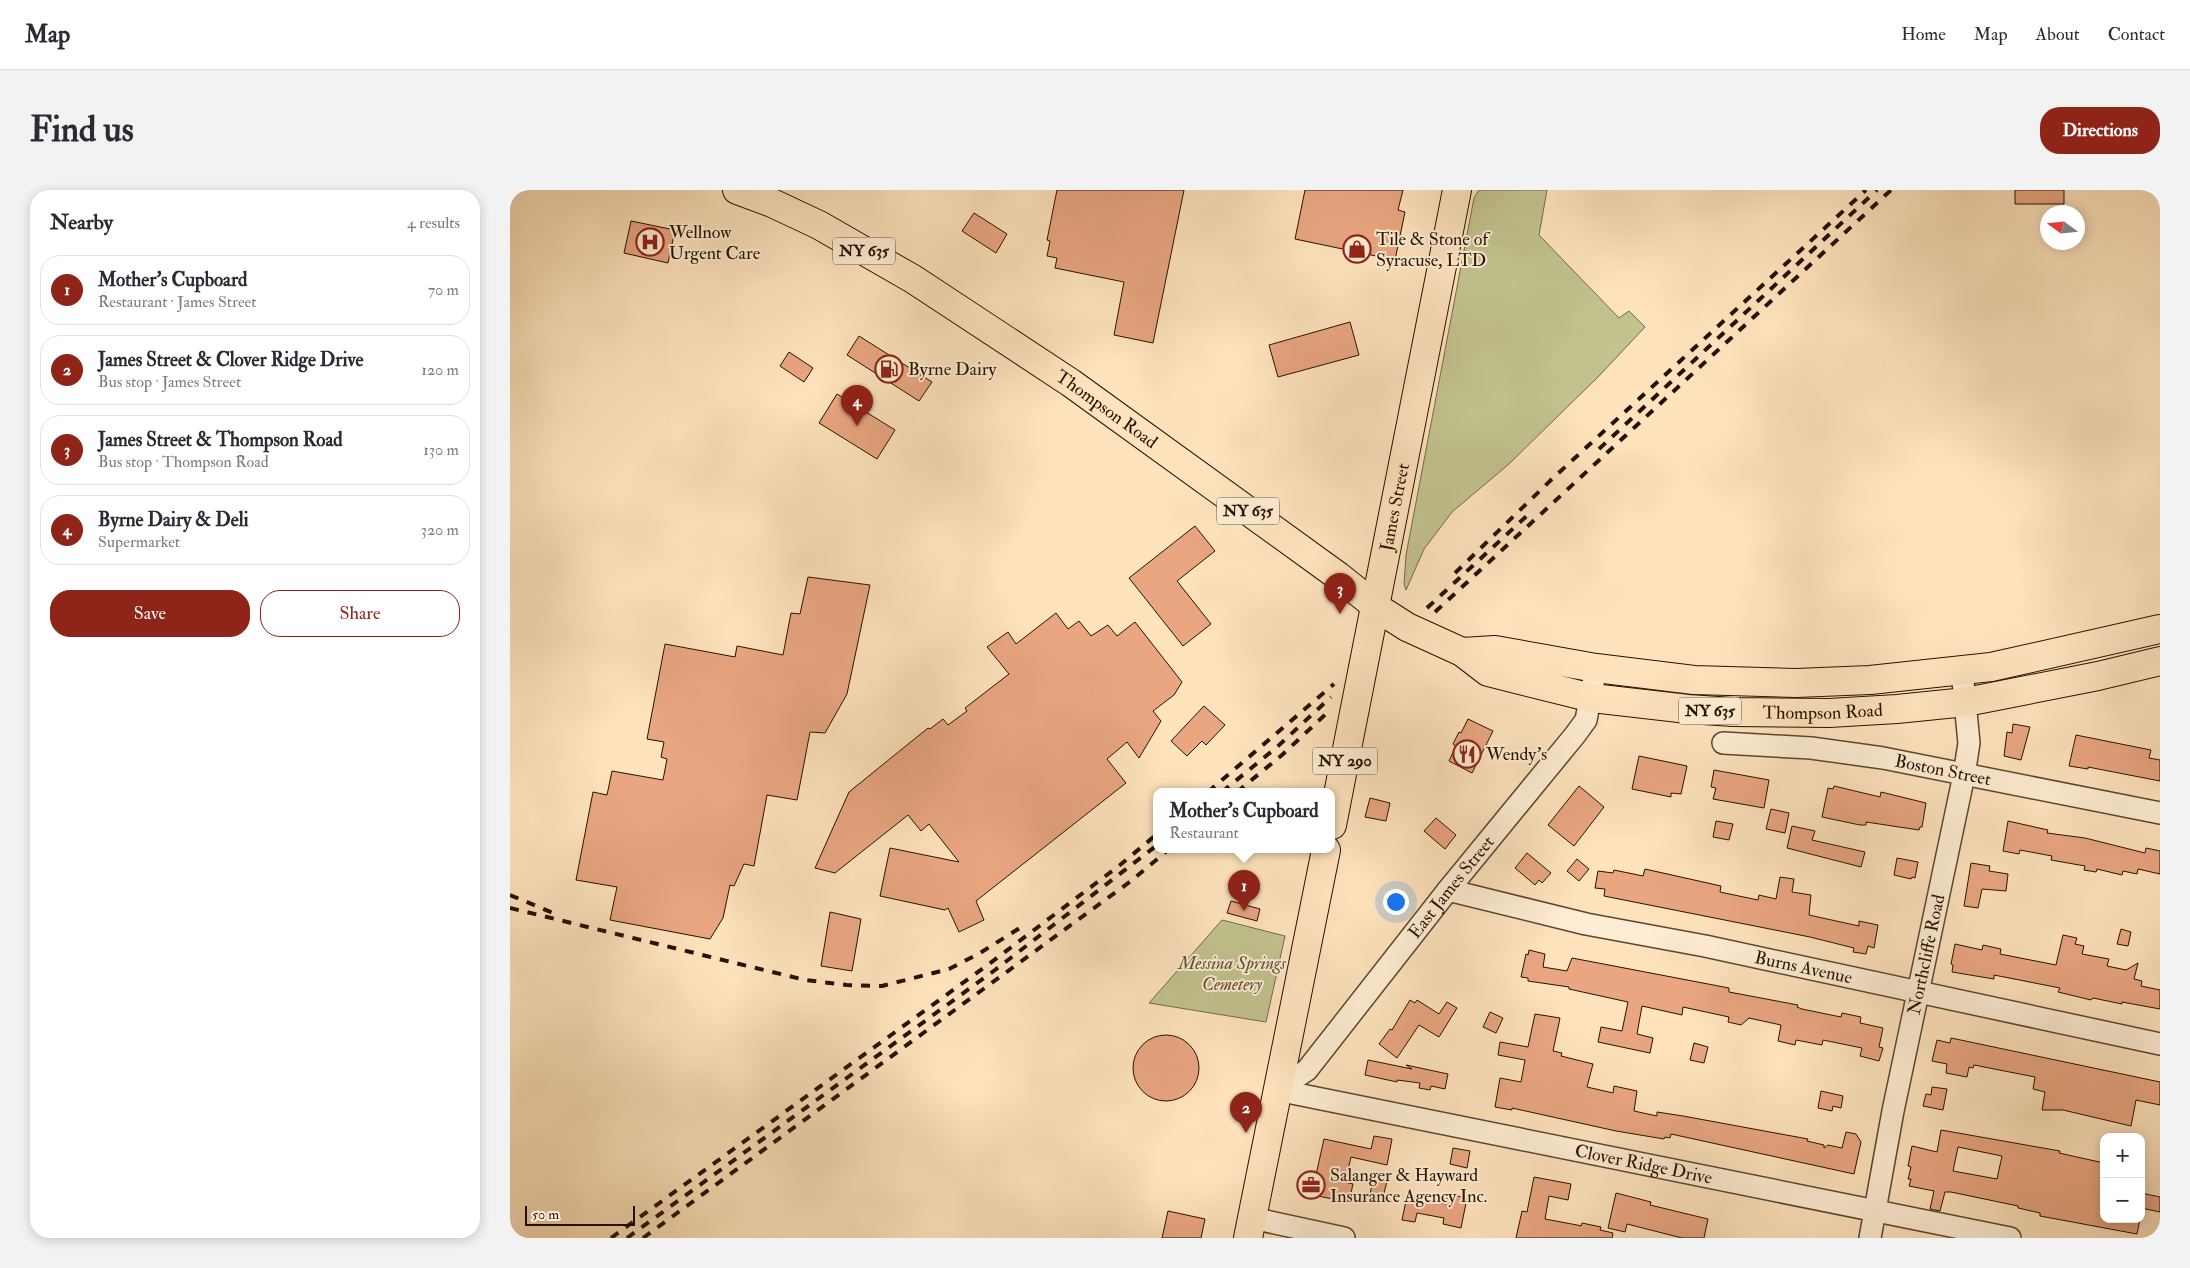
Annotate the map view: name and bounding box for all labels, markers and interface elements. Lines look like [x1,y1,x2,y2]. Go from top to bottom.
text: Map [25,19,70,50]
text: Home [1901,23,1946,46]
text: Map [1974,23,2008,46]
text: About [2036,23,2080,46]
text: Contact [2108,23,2165,46]
button: Directions [2040,107,2160,154]
text: Find us [30,108,134,152]
north arrow [2040,205,2085,250]
text: Nearby [50,209,113,236]
text: 4 results [407,213,460,233]
place label: Wellnow Urgent Care [668,221,761,265]
hospital icon: Wellnow Urgent Care [635,227,665,257]
place label: Tile & Stone of Syracuse, LTD [1376,228,1491,272]
shop icon: Tile & Stone of Syracuse, LTD [1342,234,1372,264]
road number: NY 635 [833,238,895,264]
text: Mother's Cupboard [98,268,247,292]
text: 1 [64,280,70,300]
text: 70 m [428,280,459,300]
text: Restaurant · James Street [98,292,256,312]
text: James Street & Clover Ridge Drive [98,348,363,372]
fuel station icon: Byrne Dairy [874,354,904,384]
place label: Byrne Dairy [908,358,997,381]
text: 2 [63,360,71,380]
text: 120 m [421,360,459,380]
street label: Thompson Road [1051,365,1162,453]
text: Bus stop · James Street [98,372,241,392]
pin: 4 [841,385,873,426]
text: James Street & Thompson Road [98,428,343,452]
text: 3 [64,440,70,460]
text: 130 m [423,440,459,460]
text: Bus stop · Thompson Road [98,452,269,472]
street label: James Street [1374,461,1415,554]
road number: NY 635 [1217,498,1279,524]
text: Byrne Dairy & Deli [98,508,249,532]
text: 4 [63,520,71,540]
text: 320 m [421,520,459,540]
text: Supermarket [98,532,180,552]
pin: 3 [1324,573,1356,614]
button: Save [50,590,250,637]
button: Share [260,590,460,637]
road number: NY 635 [1679,698,1741,724]
street label: Thompson Road [1763,698,1883,725]
restaurant icon: Wendy's [1452,739,1482,769]
place label: Wendy's [1485,743,1547,766]
road number: NY 290 [1312,748,1378,774]
street label: Boston Street [1893,749,1993,791]
popup [1153,788,1335,853]
text: Mother's Cupboard [1169,799,1319,823]
text: Restaurant [1169,823,1239,843]
street label: East James Street [1403,831,1499,943]
pin: 1 [1228,870,1260,911]
your location [1383,889,1409,915]
street label: Northcliffe Road [1902,892,1950,1017]
street label: Burns Avenue [1753,946,1855,989]
park label: Messina Springs Cemetery [1177,952,1287,996]
pin: 2 [1230,1092,1262,1133]
map controls [2100,1133,2145,1223]
button: + [2100,1133,2145,1178]
street label: Clover Ridge Drive [1573,1139,1715,1189]
place label: Salanger & Hayward Insurance Agency Inc. [1330,1164,1487,1208]
office icon: Salanger & Hayward Insurance Agency Inc. [1296,1170,1326,1200]
button: − [2100,1178,2145,1223]
scale bar [525,1203,635,1226]
text: 50 m [532,1206,559,1223]

